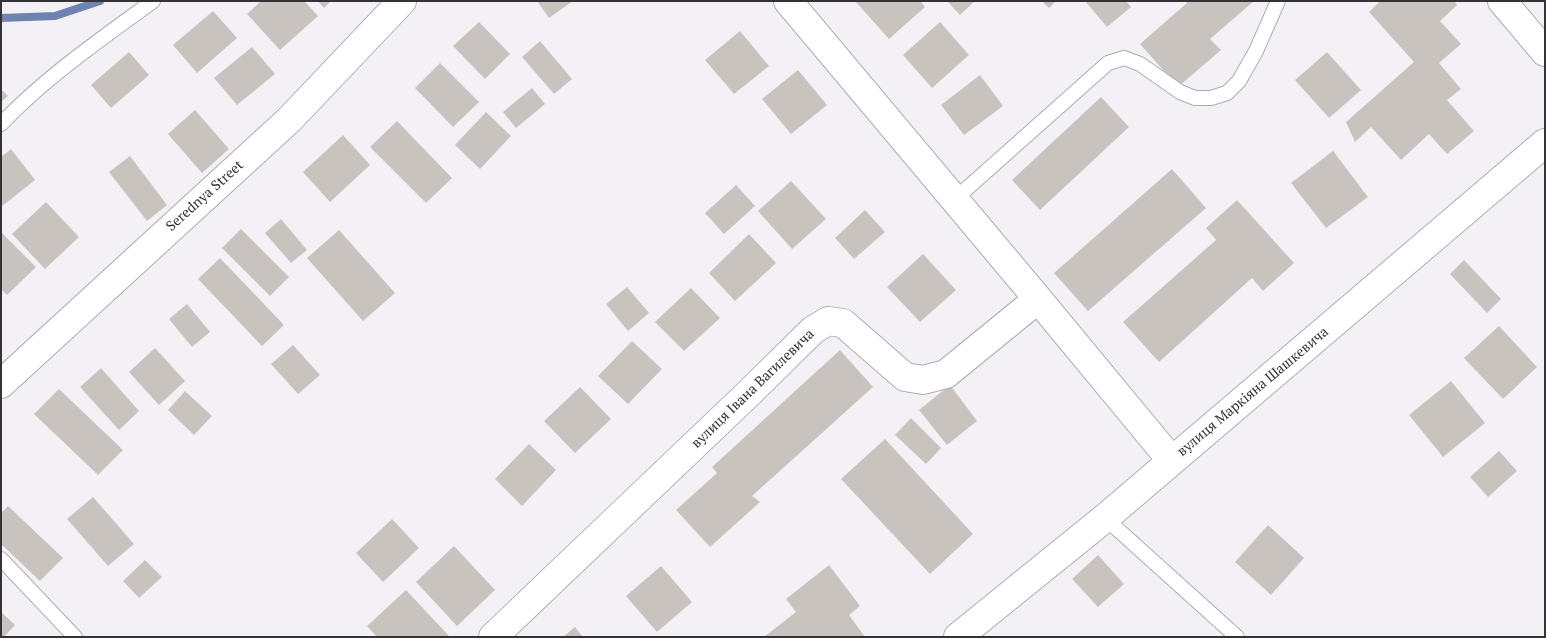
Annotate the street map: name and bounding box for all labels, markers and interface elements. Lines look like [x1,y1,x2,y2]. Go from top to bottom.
street label: Serednya Street [163,157,247,235]
street label: вулиця Маркіяна Шашкевича [1174,324,1332,460]
street label: вулиця Івана Вагилевича [688,326,818,452]

